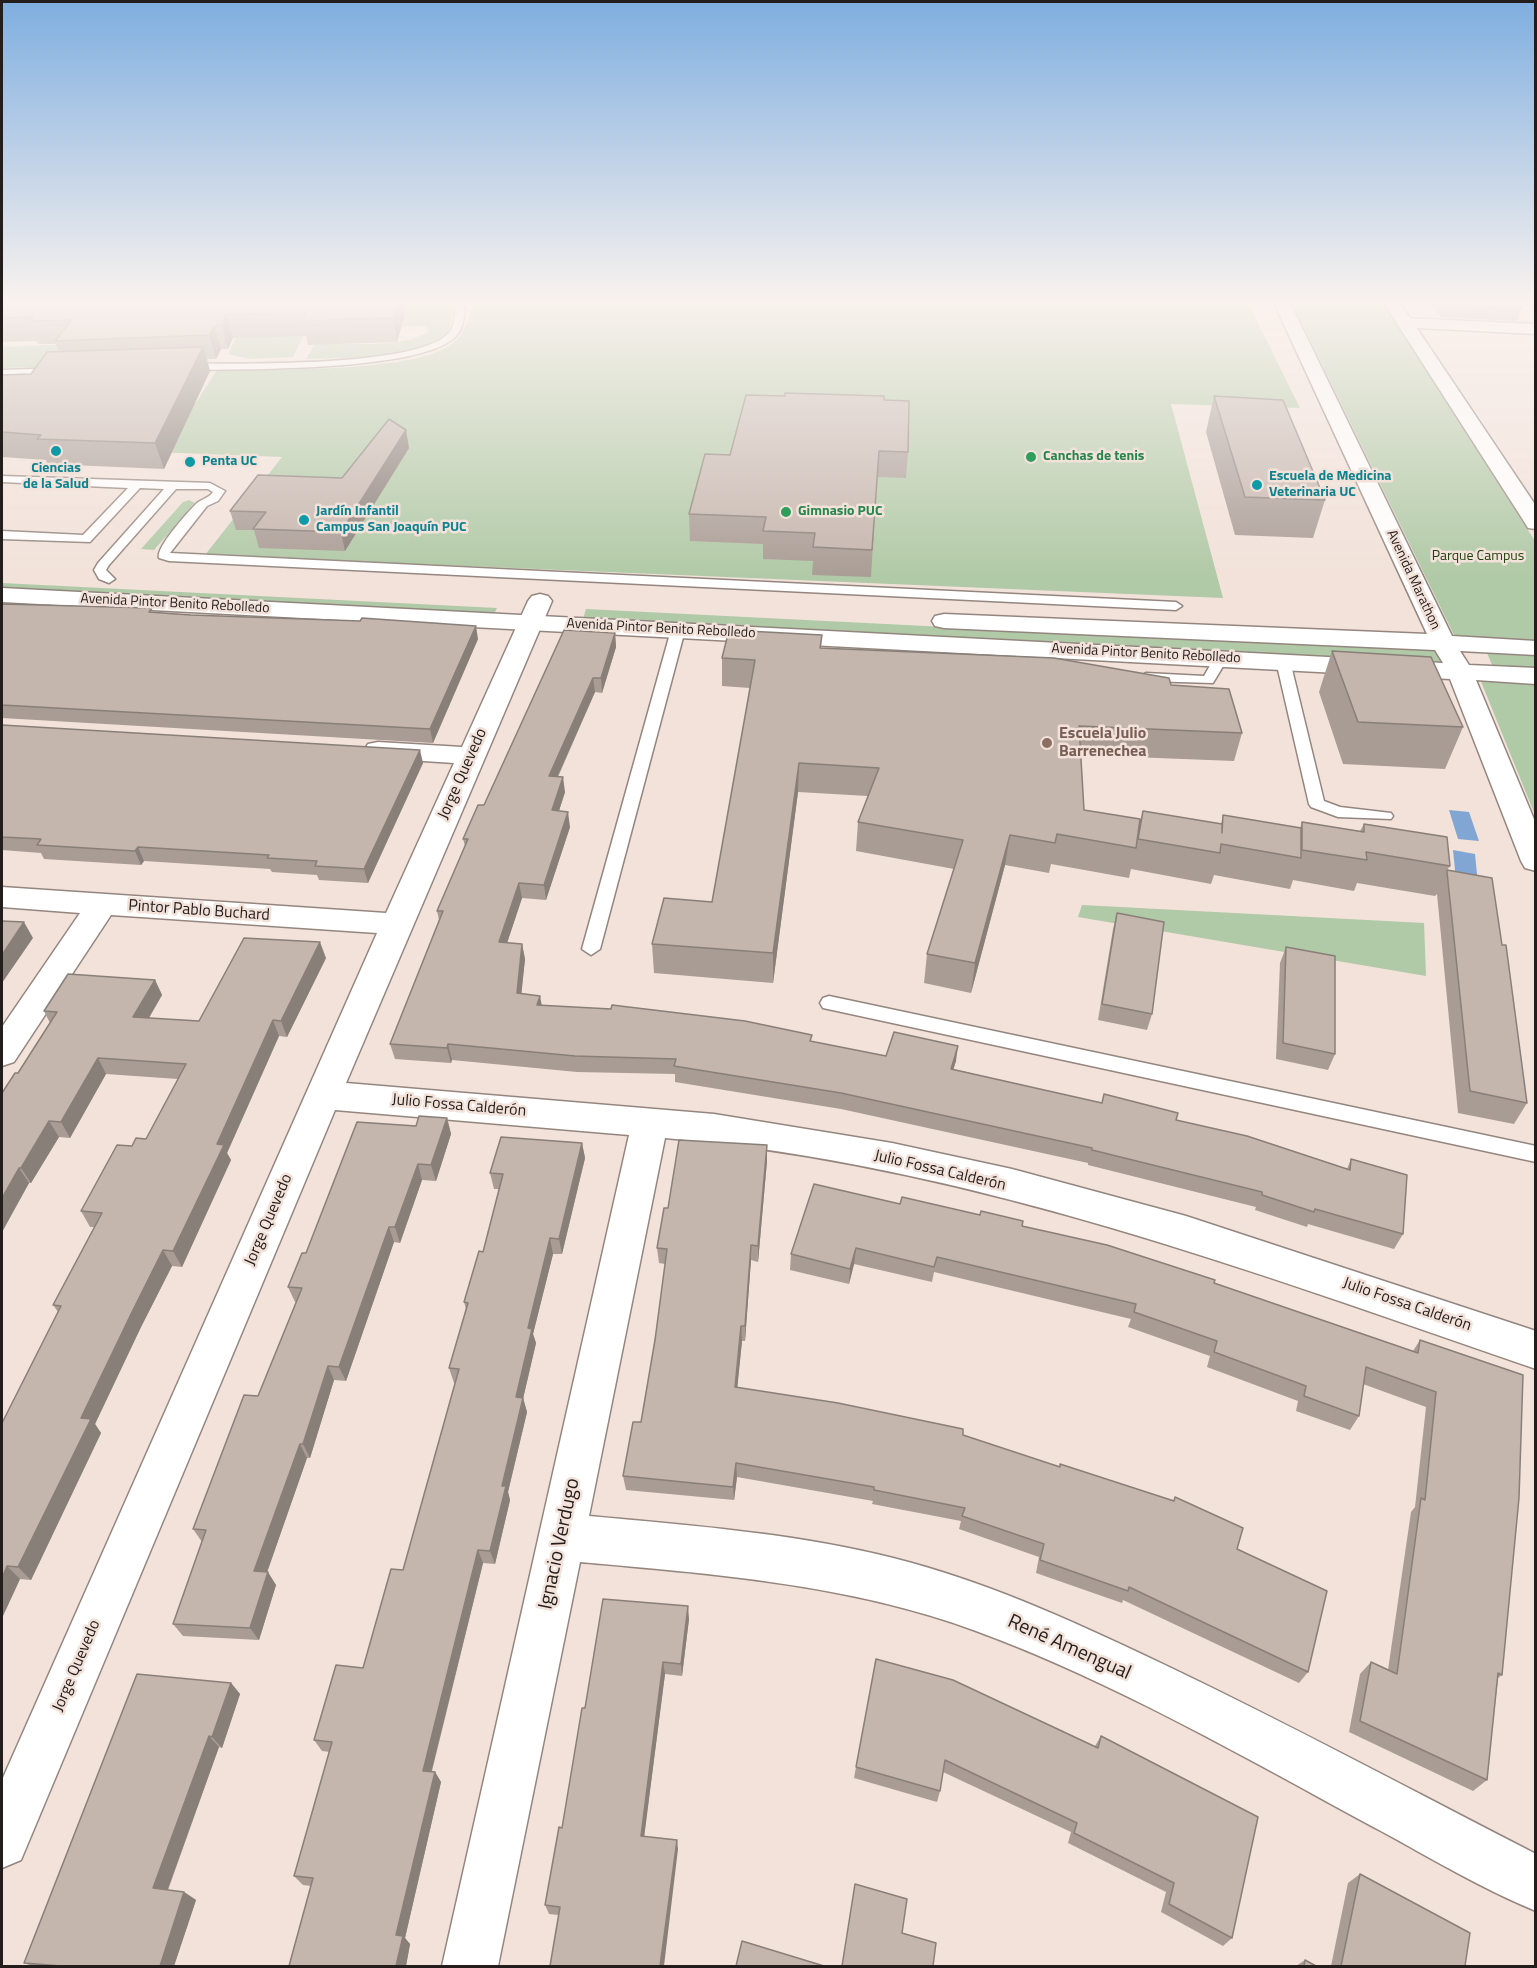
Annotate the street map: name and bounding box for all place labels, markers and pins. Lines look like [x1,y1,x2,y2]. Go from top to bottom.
marker: Ciencias de la Salud [49,444,63,458]
place label: Canchas de tenis [1043,449,1144,465]
marker: Canchas de tenis [1024,450,1038,464]
place label: Penta UC [202,454,257,470]
marker: Penta UC [183,455,197,469]
place label: Ciencias de la Salud [23,461,89,494]
place label: Escuela de Medicina Veterinaria UC [1269,469,1392,502]
marker: Escuela de Medicina Veterinaria UC [1250,478,1264,492]
place label: Jardín Infantil Campus San Joaquín PUC [316,504,467,536]
place label: Gimnasio PUC [798,504,883,520]
marker: Gimnasio PUC [779,505,793,519]
marker: Jardín Infantil Campus San Joaquín PUC [297,513,311,527]
place label: Escuela Julio Barrenechea [1059,724,1146,762]
marker: Escuela Julio Barrenechea [1040,736,1054,750]

